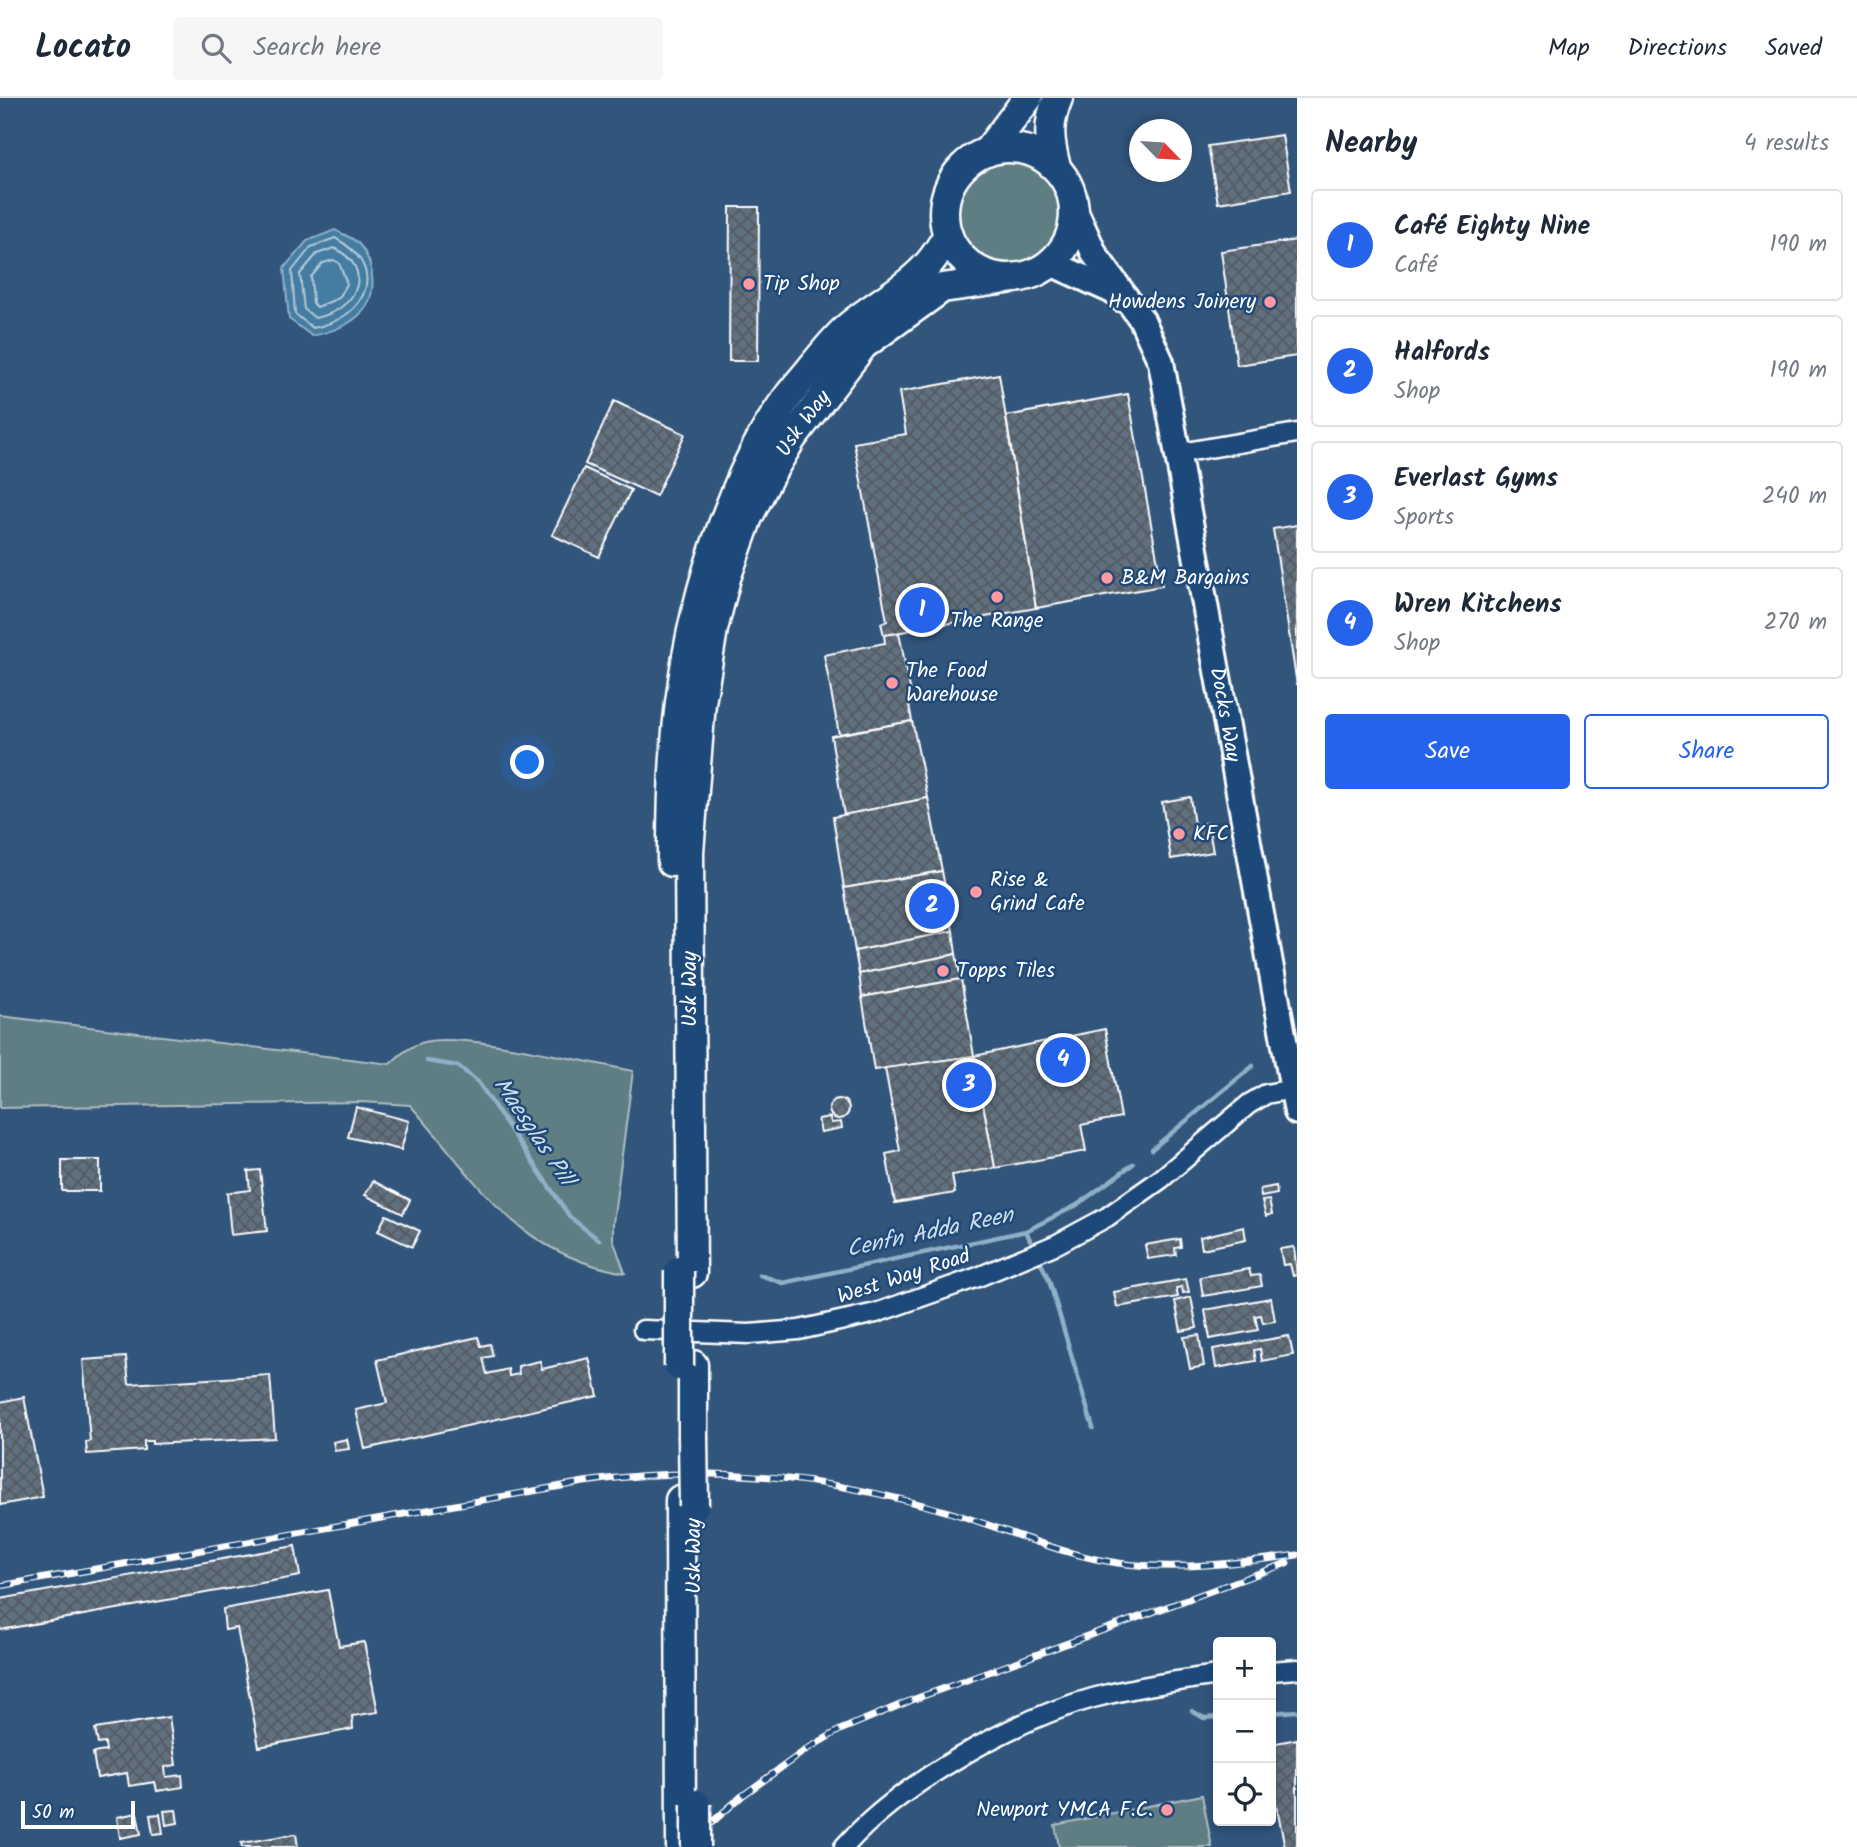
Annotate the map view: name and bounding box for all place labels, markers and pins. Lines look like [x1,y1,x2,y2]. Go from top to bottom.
place label: Tip Shop [763,268,840,301]
marker: Tip Shop [741,276,757,292]
place label: Howdens Joinery [1108,286,1256,319]
marker: Howdens Joinery [1262,294,1278,310]
place label: B&M Bargains [1121,562,1249,595]
marker: B&M Bargains [1099,570,1115,586]
pin: 1 [899,584,945,636]
marker: The Range [989,589,1005,605]
place label: The Range [950,605,1044,638]
place label: The Food Warehouse [906,655,998,712]
marker: The Food Warehouse [884,675,900,691]
place label: KFC [1193,818,1229,851]
marker: KFC [1171,826,1187,842]
place label: Rise & Grind Cafe [990,864,1085,921]
pin: 2 [909,880,955,932]
marker: Rise & Grind Cafe [968,884,984,900]
place label: Topps Tiles [957,955,1055,988]
marker: Topps Tiles [935,963,951,979]
pin: 4 [1040,1034,1086,1086]
pin: 3 [946,1059,992,1111]
place label: Newport YMCA F.C. [976,1794,1153,1827]
marker: Newport YMCA F.C. [1159,1802,1175,1818]

